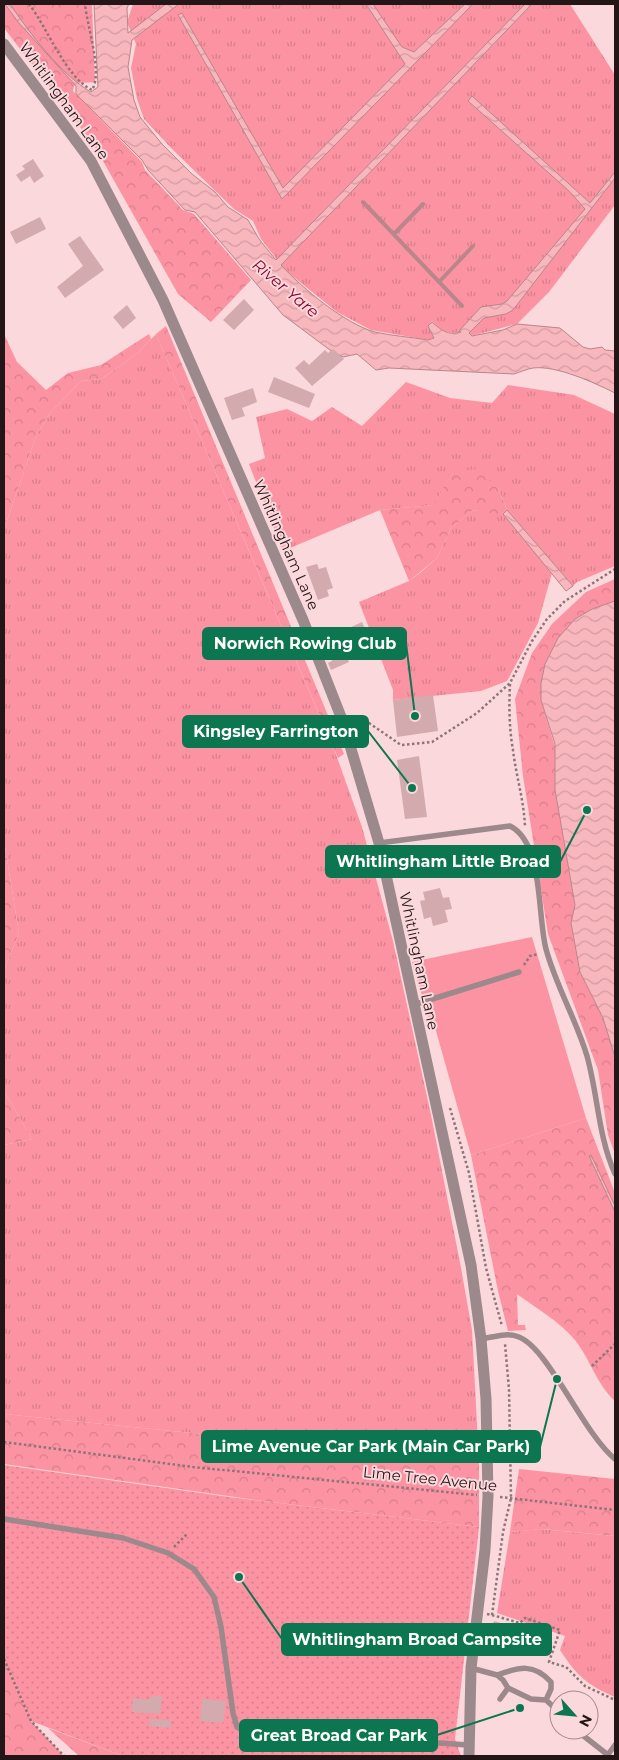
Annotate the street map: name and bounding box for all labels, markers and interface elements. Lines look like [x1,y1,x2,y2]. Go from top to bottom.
street label: Whitlingham Lane [15,38,113,163]
water label: River Yare [249,255,323,322]
street label: Whitlingham Lane [249,477,324,613]
callout: Norwich Rowing Club [203,628,406,659]
text: Norwich Rowing Club [214,634,396,653]
callout: Kingsley Farrington [183,716,368,747]
text: Kingsley Farrington [193,722,359,741]
callout: Whitlingham Little Broad [326,846,560,877]
text: Whitlingham Little Broad [336,852,550,871]
street label: Whitlingham Lane [396,890,443,1032]
callout: Lime Avenue Car Park (Main Car Park) [202,1431,540,1462]
text: Lime Avenue Car Park (Main Car Park) [212,1437,530,1456]
street label: Lime Tree Avenue [362,1462,498,1495]
callout: Whitlingham Broad Campsite [282,1624,551,1655]
text: Whitlingham Broad Campsite [292,1630,542,1649]
north arrow [549,1690,599,1740]
text: N [575,1712,596,1730]
callout: Great Broad Car Park [240,1720,437,1751]
text: Great Broad Car Park [251,1726,428,1745]

